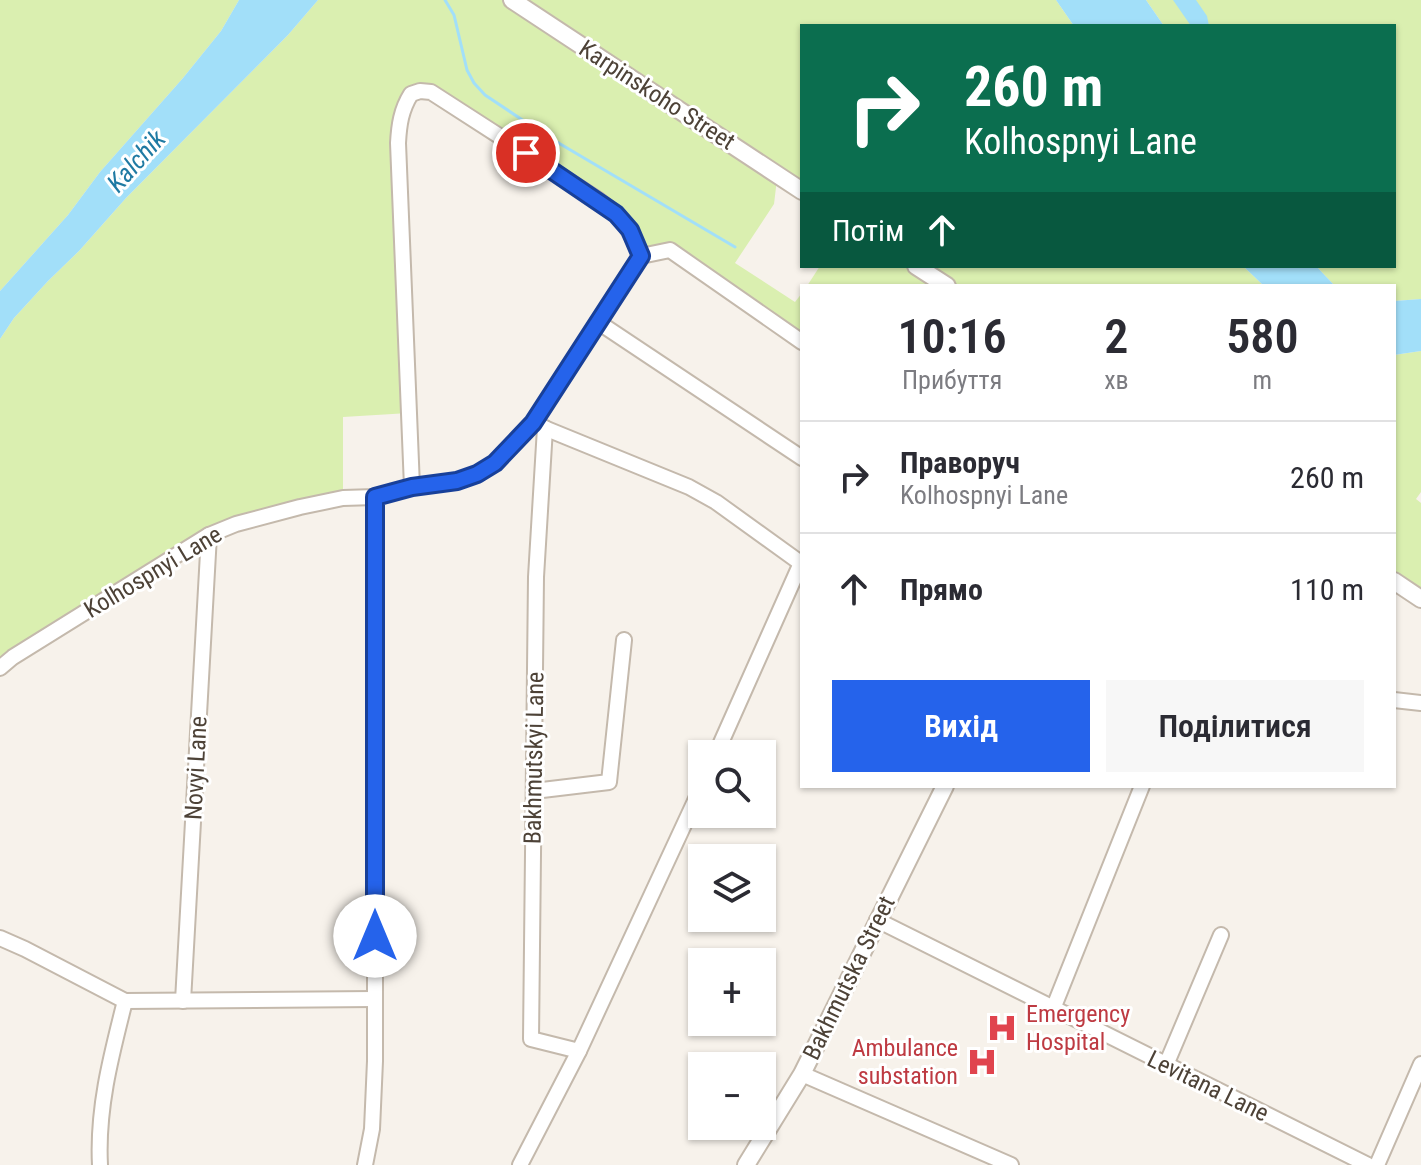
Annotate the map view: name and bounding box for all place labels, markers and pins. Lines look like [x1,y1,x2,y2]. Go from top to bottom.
pin [492,119,560,187]
place label: Emergency Hospital [1026,1000,1130,1056]
hospital icon: Emergency Hospital [985,1011,1019,1045]
place label: Ambulance substation [852,1034,958,1090]
hospital icon: Ambulance substation [965,1045,999,1079]

